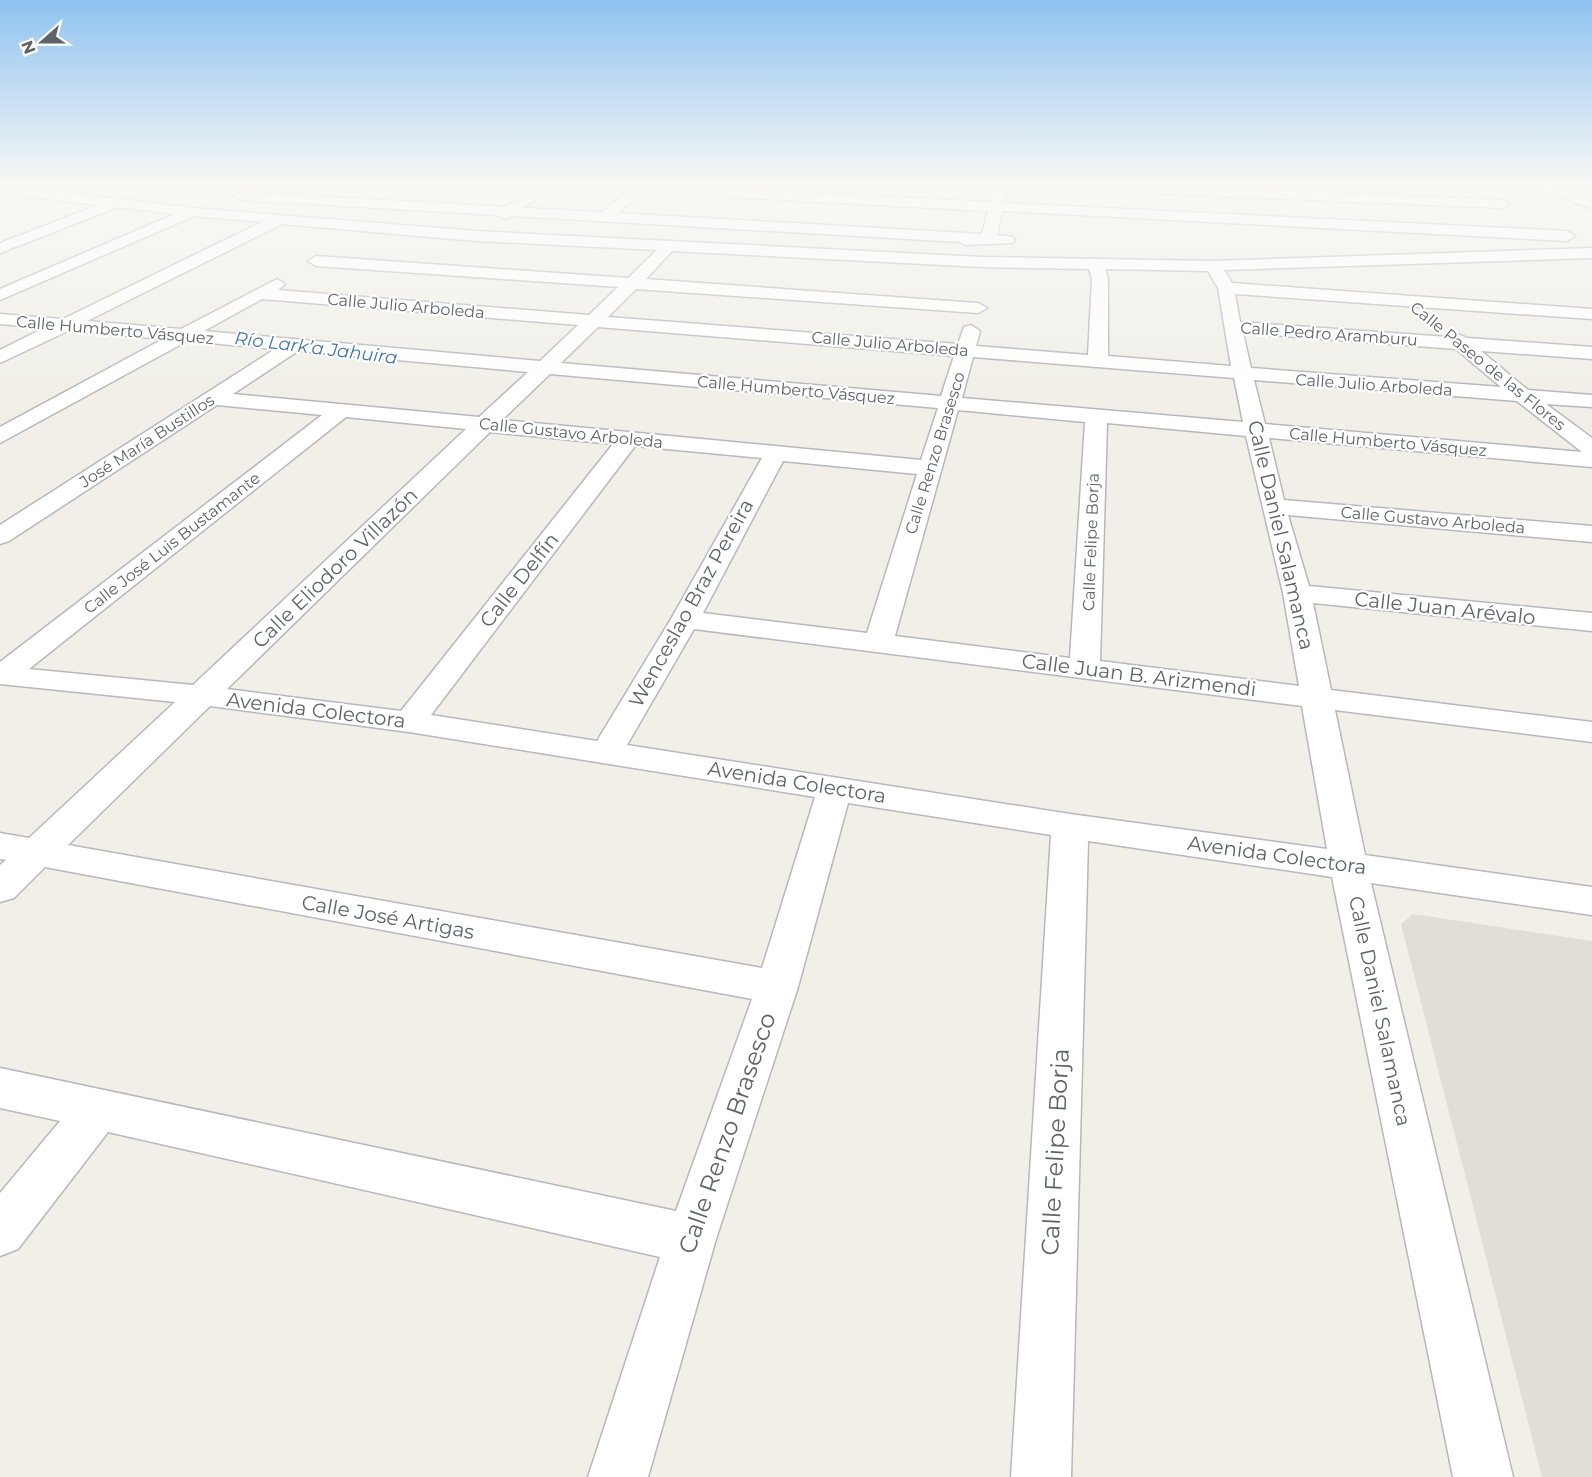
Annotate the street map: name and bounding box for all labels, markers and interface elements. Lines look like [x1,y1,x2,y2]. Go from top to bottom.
north arrow [12,12,72,72]
text: N [17,38,40,57]
street label: Calle Julio Arboleda [327,290,485,322]
street label: Calle Paseo de las Flores [1407,298,1570,435]
street label: Calle Humberto Vásquez [15,312,215,348]
street label: Calle Pedro Aramburu [1240,318,1418,350]
water label: Río Lark’a Jahuira [233,327,399,369]
street label: Calle Julio Arboleda [811,328,969,360]
street label: Calle Renzo Brasesco [901,369,969,537]
street label: Calle Julio Arboleda [1295,370,1453,400]
street label: Calle Humberto Vásquez [696,372,896,408]
street label: José María Bustillos [75,390,218,492]
street label: Calle Gustavo Arboleda [478,414,664,452]
street label: Calle Daniel Salamanca [1243,418,1319,652]
street label: Calle Humberto Vásquez [1288,424,1488,460]
street label: Calle José Luis Bustamante [80,468,264,618]
street label: Calle Felipe Borja [1079,473,1103,611]
street label: Calle Eliodoro Villazón [248,483,422,653]
street label: Wenceslao Braz Pereira [624,495,758,711]
street label: Calle Gustavo Arboleda [1340,502,1526,538]
street label: Calle Delfín [475,528,563,632]
street label: Calle Juan Arévalo [1353,587,1537,629]
street label: Calle Juan B. Arizmendi [1020,649,1258,701]
street label: Avenida Colectora [225,687,407,733]
street label: Avenida Colectora [706,756,888,808]
street label: Avenida Colectora [1186,831,1368,879]
street label: Calle José Artigas [300,890,476,944]
street label: Calle Daniel Salamanca [1344,894,1416,1128]
street label: Calle Renzo Brasesco [672,1009,782,1257]
street label: Calle Felipe Borja [1035,1048,1075,1256]

